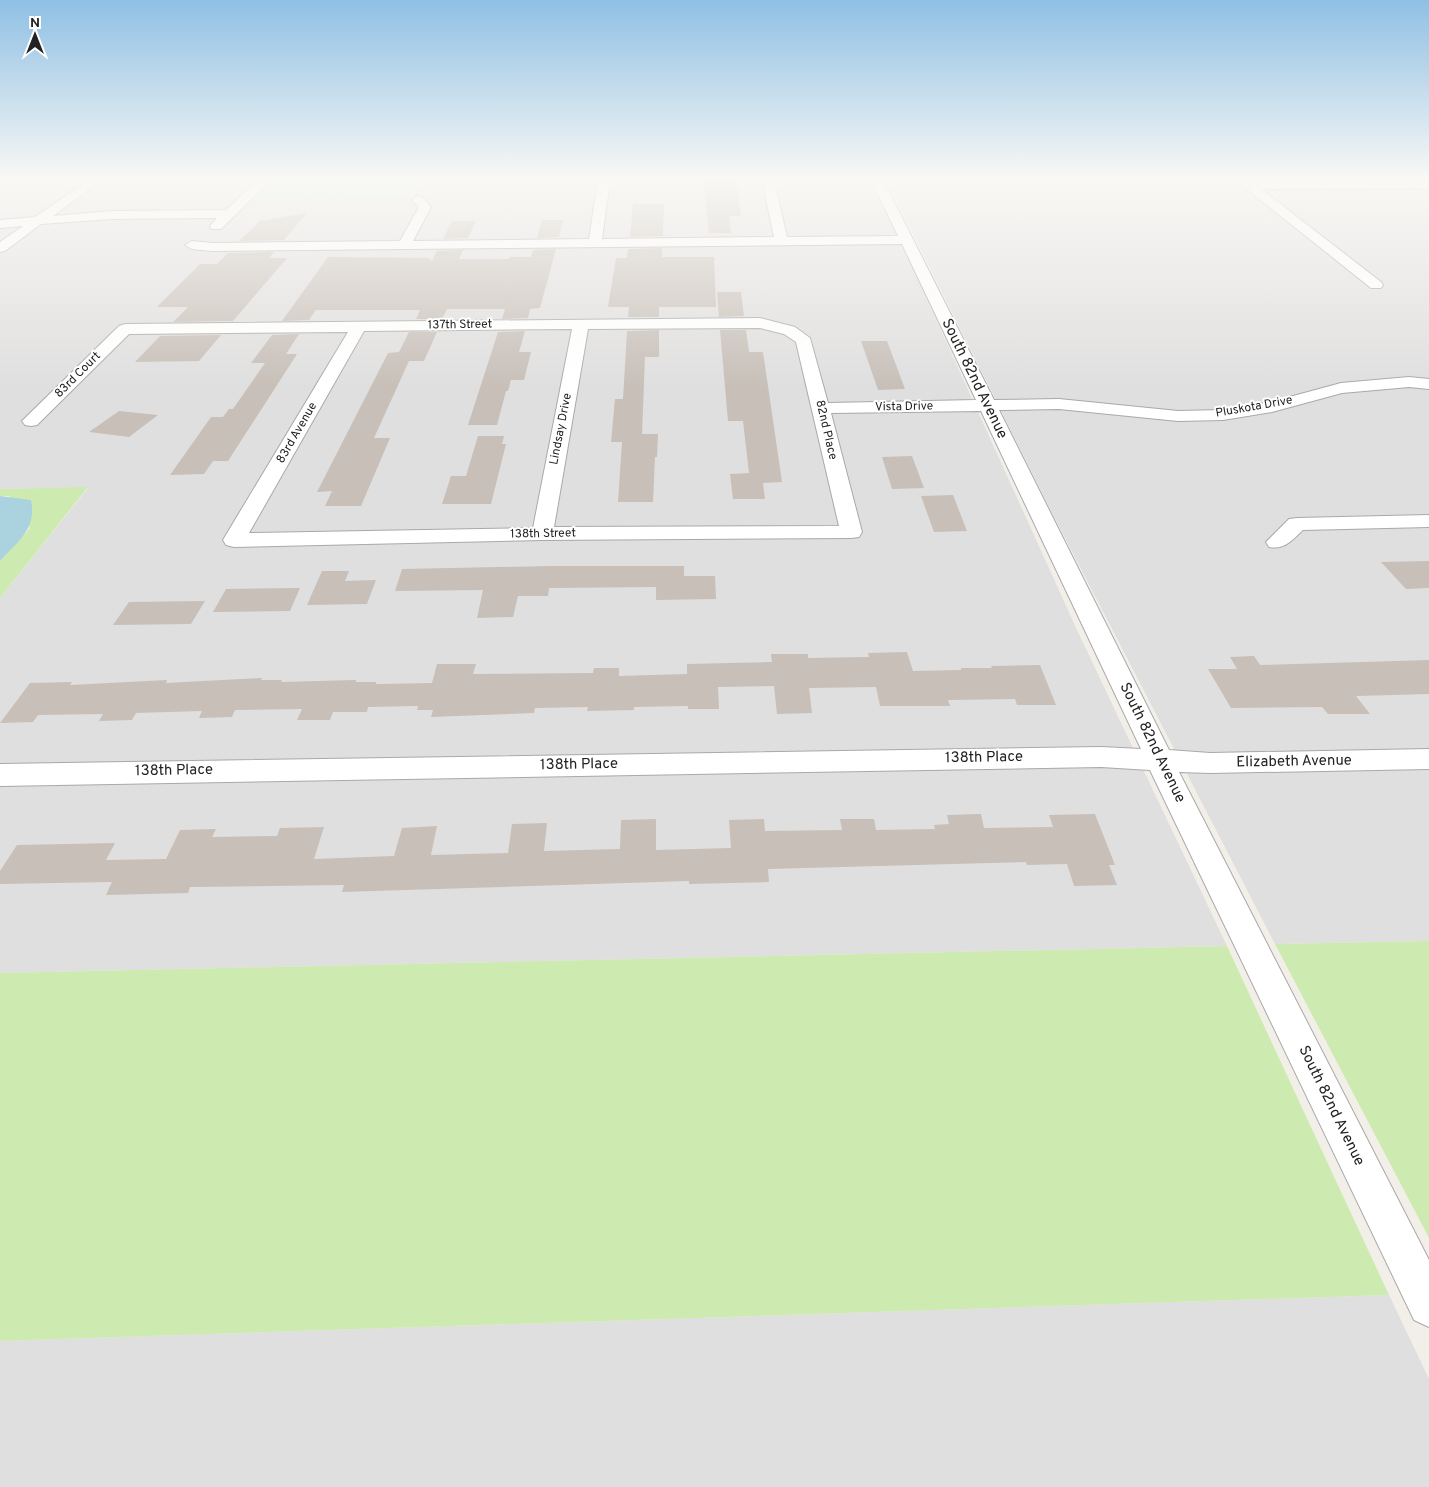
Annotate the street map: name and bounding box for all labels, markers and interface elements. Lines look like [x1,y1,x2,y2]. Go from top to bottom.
north arrow [10,10,60,60]
text: N [30,15,40,32]
street label: 137th Street [428,316,492,334]
street label: South 82nd Avenue [937,316,1011,442]
street label: 83rd Court [51,348,105,402]
street label: Lindsay Drive [546,392,576,466]
street label: Pluskota Drive [1214,392,1294,422]
street label: Vista Drive [875,398,933,416]
street label: 83rd Avenue [273,399,321,467]
street label: 82nd Place [811,399,841,461]
street label: 138th Street [510,525,576,543]
street label: South 82nd Avenue [1115,680,1189,806]
street label: 138th Place [945,748,1023,768]
street label: Elizabeth Avenue [1236,751,1352,773]
street label: 138th Place [540,755,618,775]
street label: 138th Place [135,761,213,781]
street label: South 82nd Avenue [1294,1043,1368,1169]

